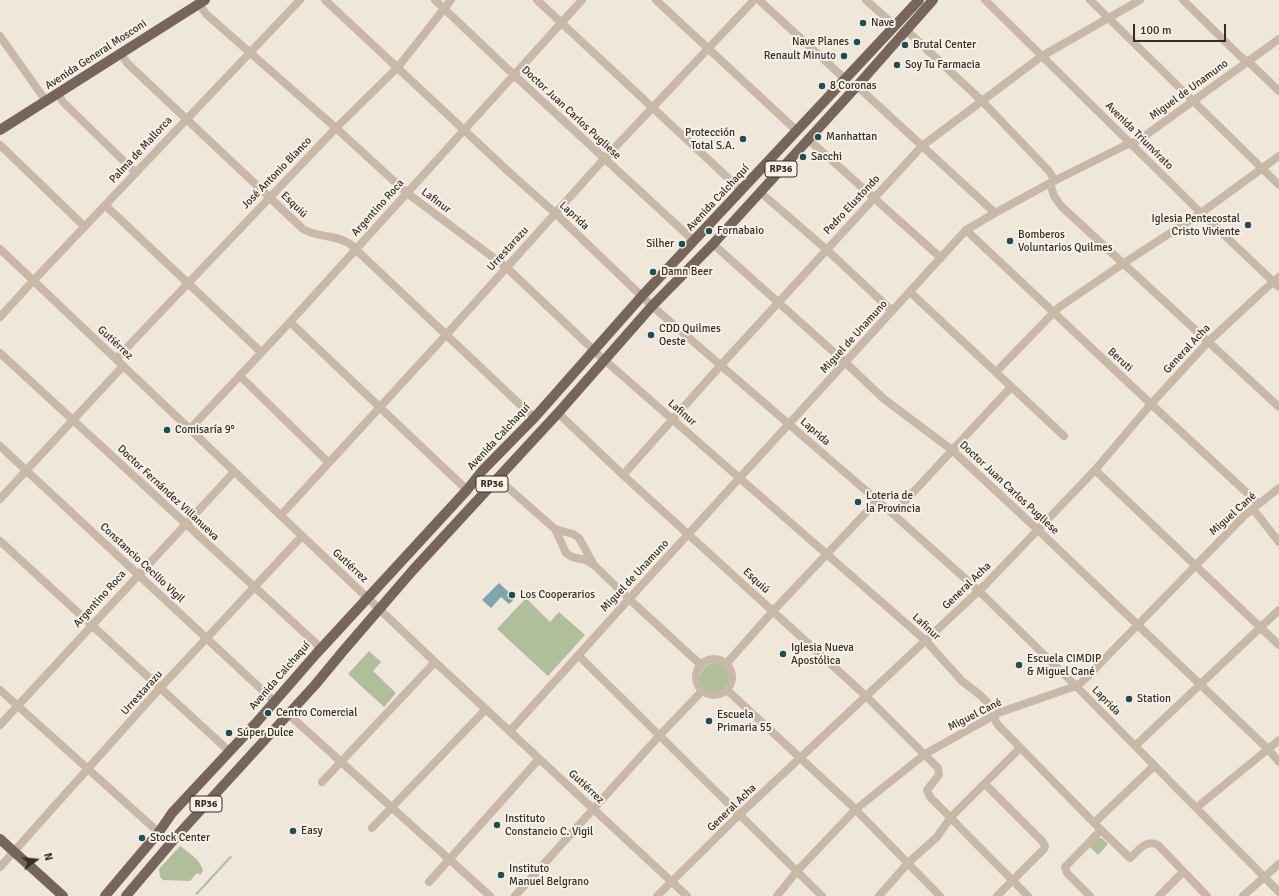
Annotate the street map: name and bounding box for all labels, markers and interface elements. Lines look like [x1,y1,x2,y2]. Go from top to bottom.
place label: Nave [871,16,894,30]
scale bar [1135,16,1228,42]
street label: Avenida General Mosconi [43,17,149,93]
marker: Nave [858,18,868,28]
text: 100 m [1140,23,1172,38]
place label: Nave Planes [792,35,849,49]
marker: Nave Planes [852,37,862,47]
place label: Brutal Center [913,38,976,52]
marker: Brutal Center [900,40,910,50]
place label: Renault Minuto [764,49,836,63]
marker: Renault Minuto [839,51,849,61]
street label: Miguel de Unamuno [1147,57,1231,123]
place label: Soy Tu Farmacia [905,58,980,72]
marker: Soy Tu Farmacia [892,60,902,70]
street label: Doctor Juan Carlos Pugliese [519,63,623,163]
place label: 8 Coronas [830,79,877,93]
marker: 8 Coronas [817,81,827,91]
street label: Avenida Triunvirato [1102,99,1176,173]
street label: Palma de Mallorca [107,114,175,186]
place label: Protección Total S.A. [685,126,735,152]
place label: Manhattan [826,130,877,144]
marker: Manhattan [813,132,823,142]
street label: José Antonio Blanco [239,134,315,212]
marker: Protección Total S.A. [738,134,748,144]
place label: Sacchi [811,150,842,164]
marker: Sacchi [798,152,808,162]
road number: RP36 [765,161,797,177]
street label: Avenida Calchaquí [684,162,752,234]
street label: Pedro Elustondo [821,173,883,237]
street label: Argentino Roca [349,177,407,239]
street label: Lafinur [419,186,453,216]
street label: Esquiú [278,189,310,221]
street label: Laprida [556,199,592,233]
place label: Iglesia Pentecostal Cristo Viviente [1152,212,1240,238]
marker: Iglesia Pentecostal Cristo Viviente [1243,220,1253,230]
street label: Urrestarazu [485,224,531,274]
place label: Fornabaio [717,224,764,238]
marker: Fornabaio [704,226,714,236]
place label: Bomberos Voluntarios Quilmes [1018,228,1113,254]
marker: Bomberos Voluntarios Quilmes [1005,236,1015,246]
place label: Silher [646,237,674,251]
marker: Silher [677,239,687,249]
place label: Damn Beer [661,265,713,279]
marker: Damn Beer [648,267,658,277]
street label: Miguel de Unamuno [818,298,890,376]
place label: CDD Quilmes Oeste [659,322,721,348]
street label: General Acha [1161,322,1213,376]
street label: Gutiérrez [94,323,136,363]
marker: CDD Quilmes Oeste [646,330,656,340]
street label: Beruti [1105,345,1135,375]
street label: Lafinur [665,397,699,429]
street label: Avenida Calchaquí [465,401,533,473]
street label: Laprida [797,415,833,449]
place label: Comisaría 9° [175,423,235,437]
marker: Comisaría 9° [162,425,172,435]
street label: Doctor Juan Carlos Pugliese [957,438,1061,538]
street label: Doctor Fernández Villanueva [114,442,222,544]
road number: RP36 [476,476,508,492]
place label: Loteria de la Provincia [866,489,920,515]
street label: Miguel Cané [1207,490,1259,538]
marker: Loteria de la Provincia [853,497,863,507]
street label: Constancio Cecilio Vigil [97,520,187,606]
street label: Miguel de Unamuno [598,537,672,615]
street label: Gutiérrez [329,546,371,586]
street label: General Acha [940,559,994,613]
street label: Esquiú [740,565,772,597]
street label: Argentino Roca [71,568,129,630]
place label: Los Cooperarios [520,588,595,602]
marker: Los Cooperarios [507,590,517,600]
street label: Lafinur [909,611,943,643]
street label: Avenida Calchaquí [247,639,313,713]
place label: Iglesia Nueva Apostólica [791,641,854,667]
marker: Iglesia Nueva Apostólica [778,649,788,659]
place label: Escuela CIMDIP & Miguel Cané [1027,652,1101,678]
marker: Escuela CIMDIP & Miguel Cané [1014,660,1024,670]
street label: Urrestarazu [119,668,165,718]
street label: Laprida [1089,684,1123,718]
place label: Station [1137,692,1171,706]
marker: Station [1124,694,1134,704]
street label: Miguel Cané [946,696,1004,734]
place label: Centro Comercial [276,706,357,720]
marker: Centro Comercial [263,708,273,718]
place label: Escuela Primaria 55 [717,708,772,734]
marker: Escuela Primaria 55 [704,716,714,726]
place label: Súper Dulce [237,726,294,740]
marker: Súper Dulce [224,728,234,738]
street label: Gutiérrez [565,767,607,807]
street label: General Acha [705,781,759,835]
road number: RP36 [190,796,222,812]
place label: Instituto Constancio C. Vigil [505,812,593,838]
marker: Instituto Constancio C. Vigil [492,820,502,830]
place label: Easy [301,824,323,838]
marker: Easy [288,826,298,836]
place label: Stock Center [150,831,210,845]
marker: Stock Center [137,833,147,843]
north arrow [16,840,56,880]
text: N [41,851,55,862]
place label: Instituto Manuel Belgrano [509,862,589,888]
marker: Instituto Manuel Belgrano [496,870,506,880]

